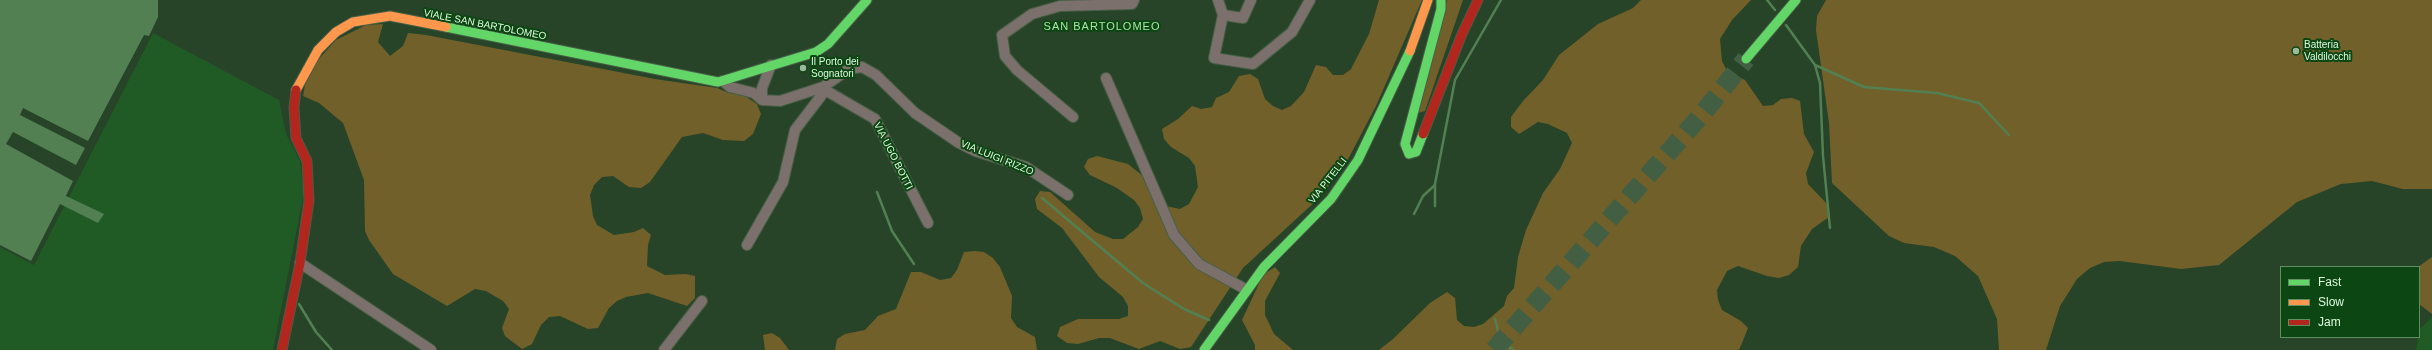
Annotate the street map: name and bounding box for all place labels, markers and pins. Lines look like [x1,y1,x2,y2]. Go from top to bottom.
place label: Batteria Valdilocchi [2304,39,2351,62]
marker: Batteria Valdilocchi [2291,46,2301,56]
place label: Il Porto dei Sognatori [811,56,859,80]
marker: Il Porto dei Sognatori [798,63,808,73]

